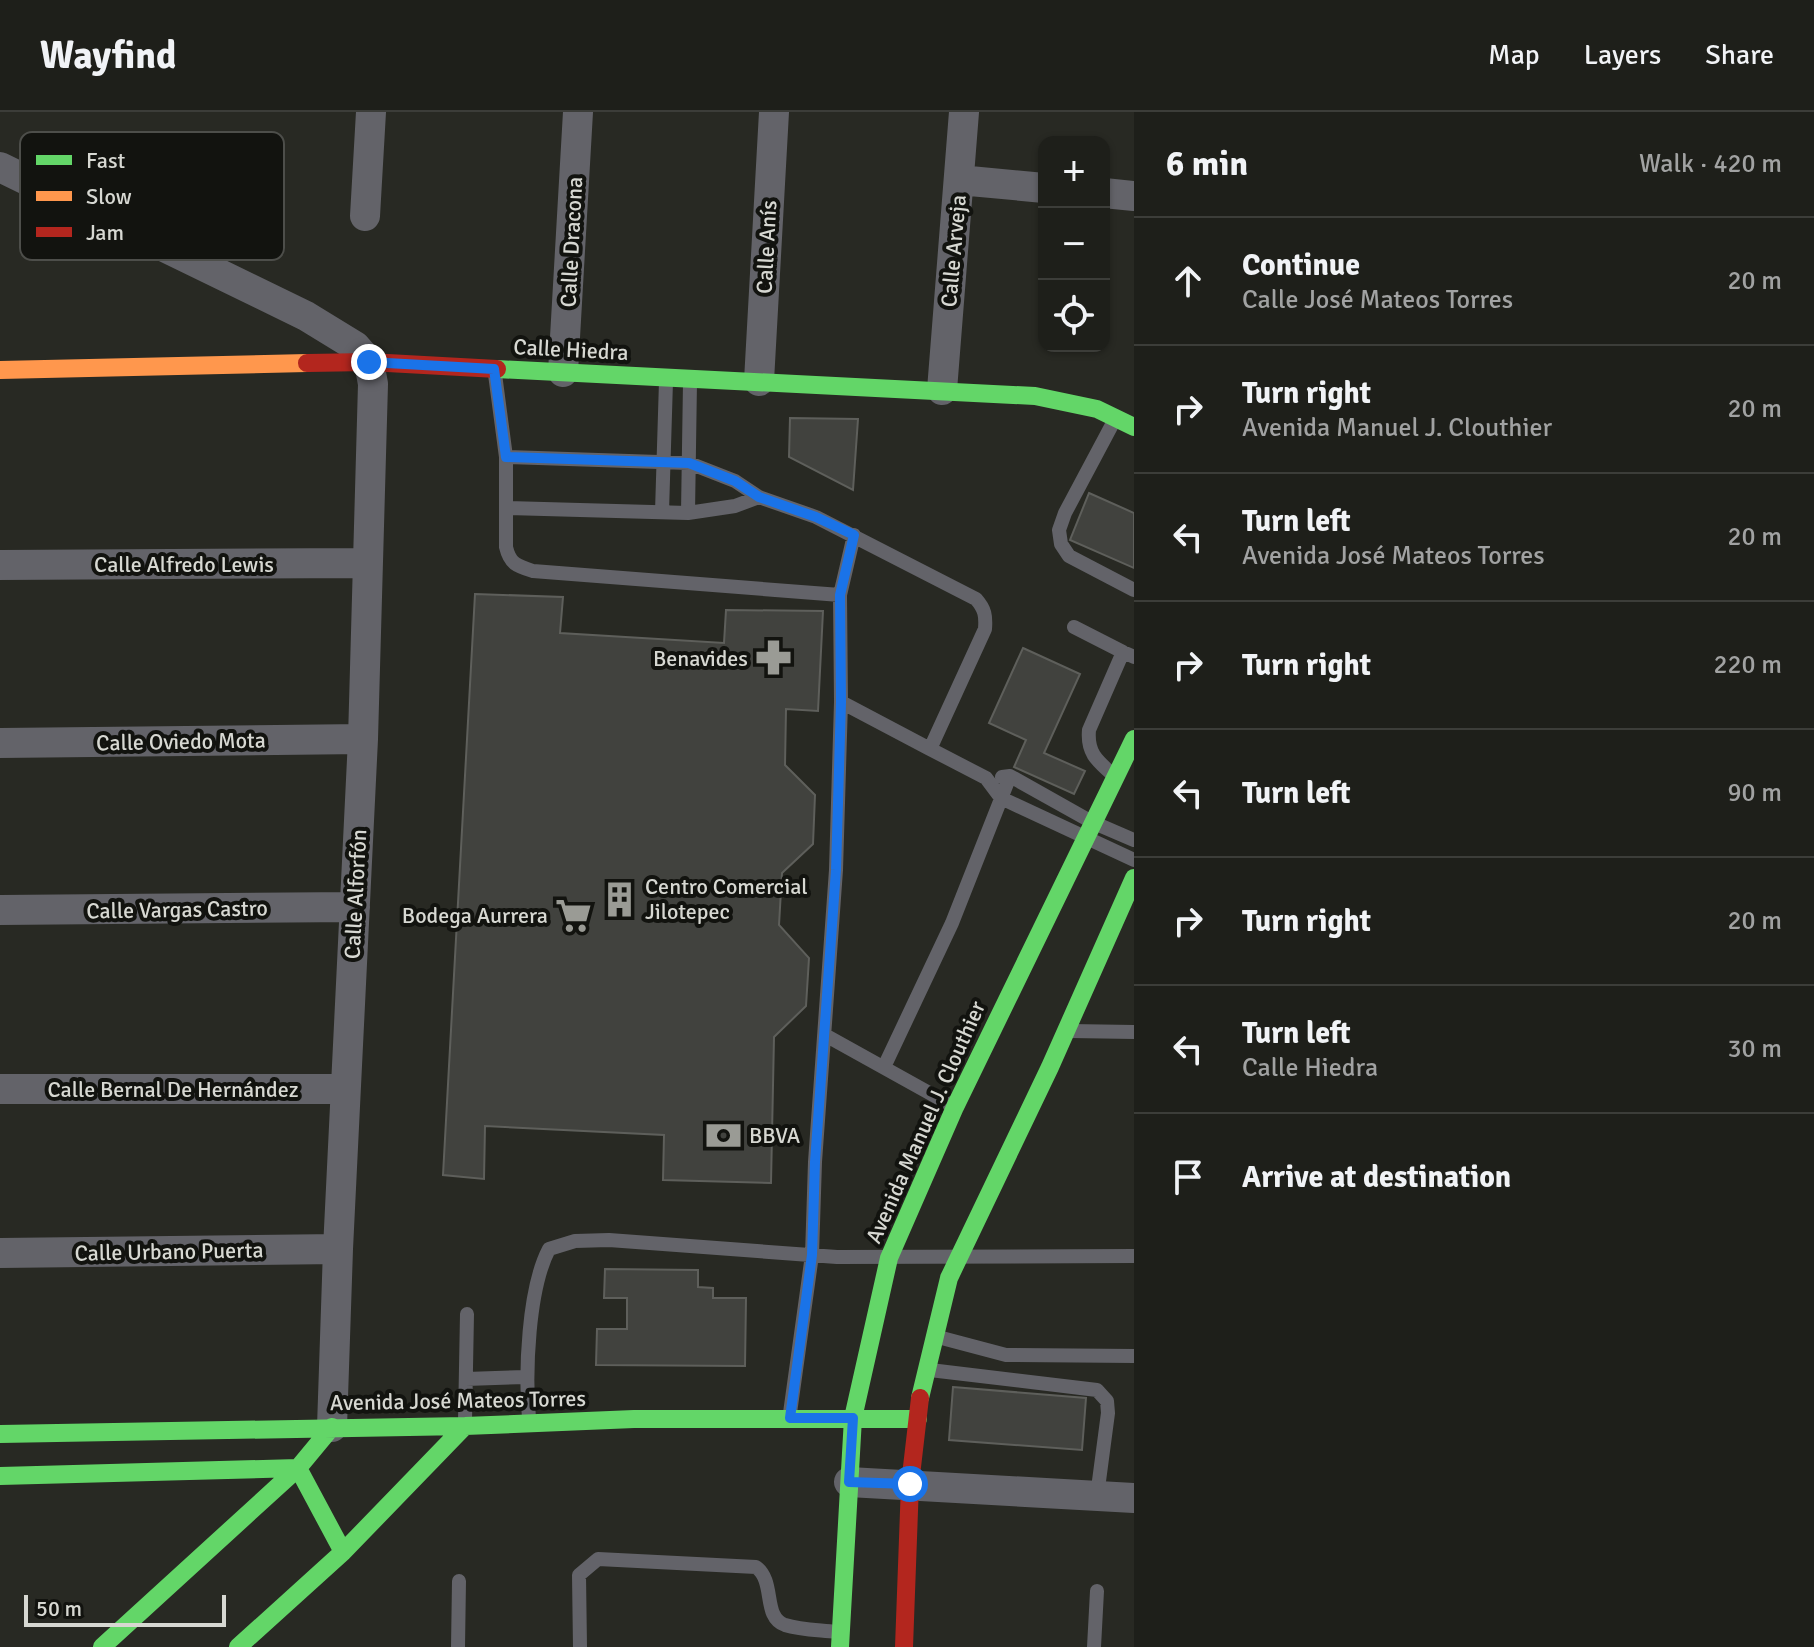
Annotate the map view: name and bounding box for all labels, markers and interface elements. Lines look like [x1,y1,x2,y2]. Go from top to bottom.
text: Wayfind [40,32,177,79]
text: Map [1488,38,1540,72]
text: Layers [1584,38,1661,72]
text: Share [1705,38,1774,72]
legend [20,132,284,260]
map controls [1038,136,1110,352]
button: + [1038,136,1110,208]
text: 6 min [1166,143,1248,185]
text: Fast [86,147,126,174]
text: Walk · 420 m [1639,148,1782,180]
street label: Calle Dracona [555,176,588,308]
text: Slow [86,183,132,210]
street label: Calle Arveja [935,194,972,308]
street label: Calle Anís [751,200,782,294]
button: − [1038,208,1110,280]
text: Jam [86,219,124,246]
text: Continue [1242,247,1360,284]
icon: ahead [1166,259,1210,303]
text: 20 m [1727,265,1782,297]
button: locate [1038,280,1110,352]
text: Calle José Mateos Torres [1242,284,1513,316]
street label: Calle Hiedra [513,333,629,366]
route end [351,344,387,380]
text: Turn right [1242,375,1371,412]
icon: right [1166,387,1210,431]
text: 20 m [1727,393,1782,425]
text: Avenida Manuel J. Clouthier [1242,412,1552,444]
text: Turn left [1242,503,1351,540]
icon: left [1166,515,1210,559]
text: 20 m [1727,521,1782,553]
text: Avenida José Mateos Torres [1242,540,1545,572]
street label: Calle Alfredo Lewis [94,551,274,578]
pharmacy icon: Benavides [755,639,793,677]
icon: right [1166,643,1210,687]
place label: Benavides [653,645,748,672]
text: Turn right [1242,647,1371,684]
text: 220 m [1713,649,1782,681]
street label: Calle Oviedo Mota [96,727,266,756]
icon: left [1166,771,1210,815]
text: Turn left [1242,775,1351,812]
text: 90 m [1727,777,1782,809]
street label: Calle Alforfón [339,828,372,960]
place label: Centro Comercial Jilotepec [645,873,808,925]
building icon: Centro Comercial Jilotepec [600,880,638,918]
street label: Calle Vargas Castro [86,894,268,925]
supermarket icon: Bodega Aurrera [555,896,593,934]
icon: right [1166,899,1210,943]
place label: Bodega Aurrera [402,902,548,929]
text: Turn right [1242,903,1371,940]
text: 20 m [1727,905,1782,937]
street label: Avenida Manuel J. Clouthier [860,997,991,1248]
text: Turn left [1242,1015,1351,1052]
icon: left [1166,1027,1210,1071]
text: 30 m [1727,1033,1782,1065]
text: Calle Hiedra [1242,1052,1378,1084]
street label: Calle Bernal De Hernández [47,1076,299,1103]
bank icon: BBVA [704,1116,742,1154]
place label: BBVA [749,1122,801,1149]
icon: arrive [1166,1155,1210,1199]
text: Arrive at destination [1242,1159,1511,1196]
street label: Calle Urbano Puerta [74,1236,264,1267]
street label: Avenida José Mateos Torres [330,1385,586,1416]
route start [892,1466,928,1502]
scale bar [24,1591,226,1627]
text: 50 m [36,1595,82,1622]

